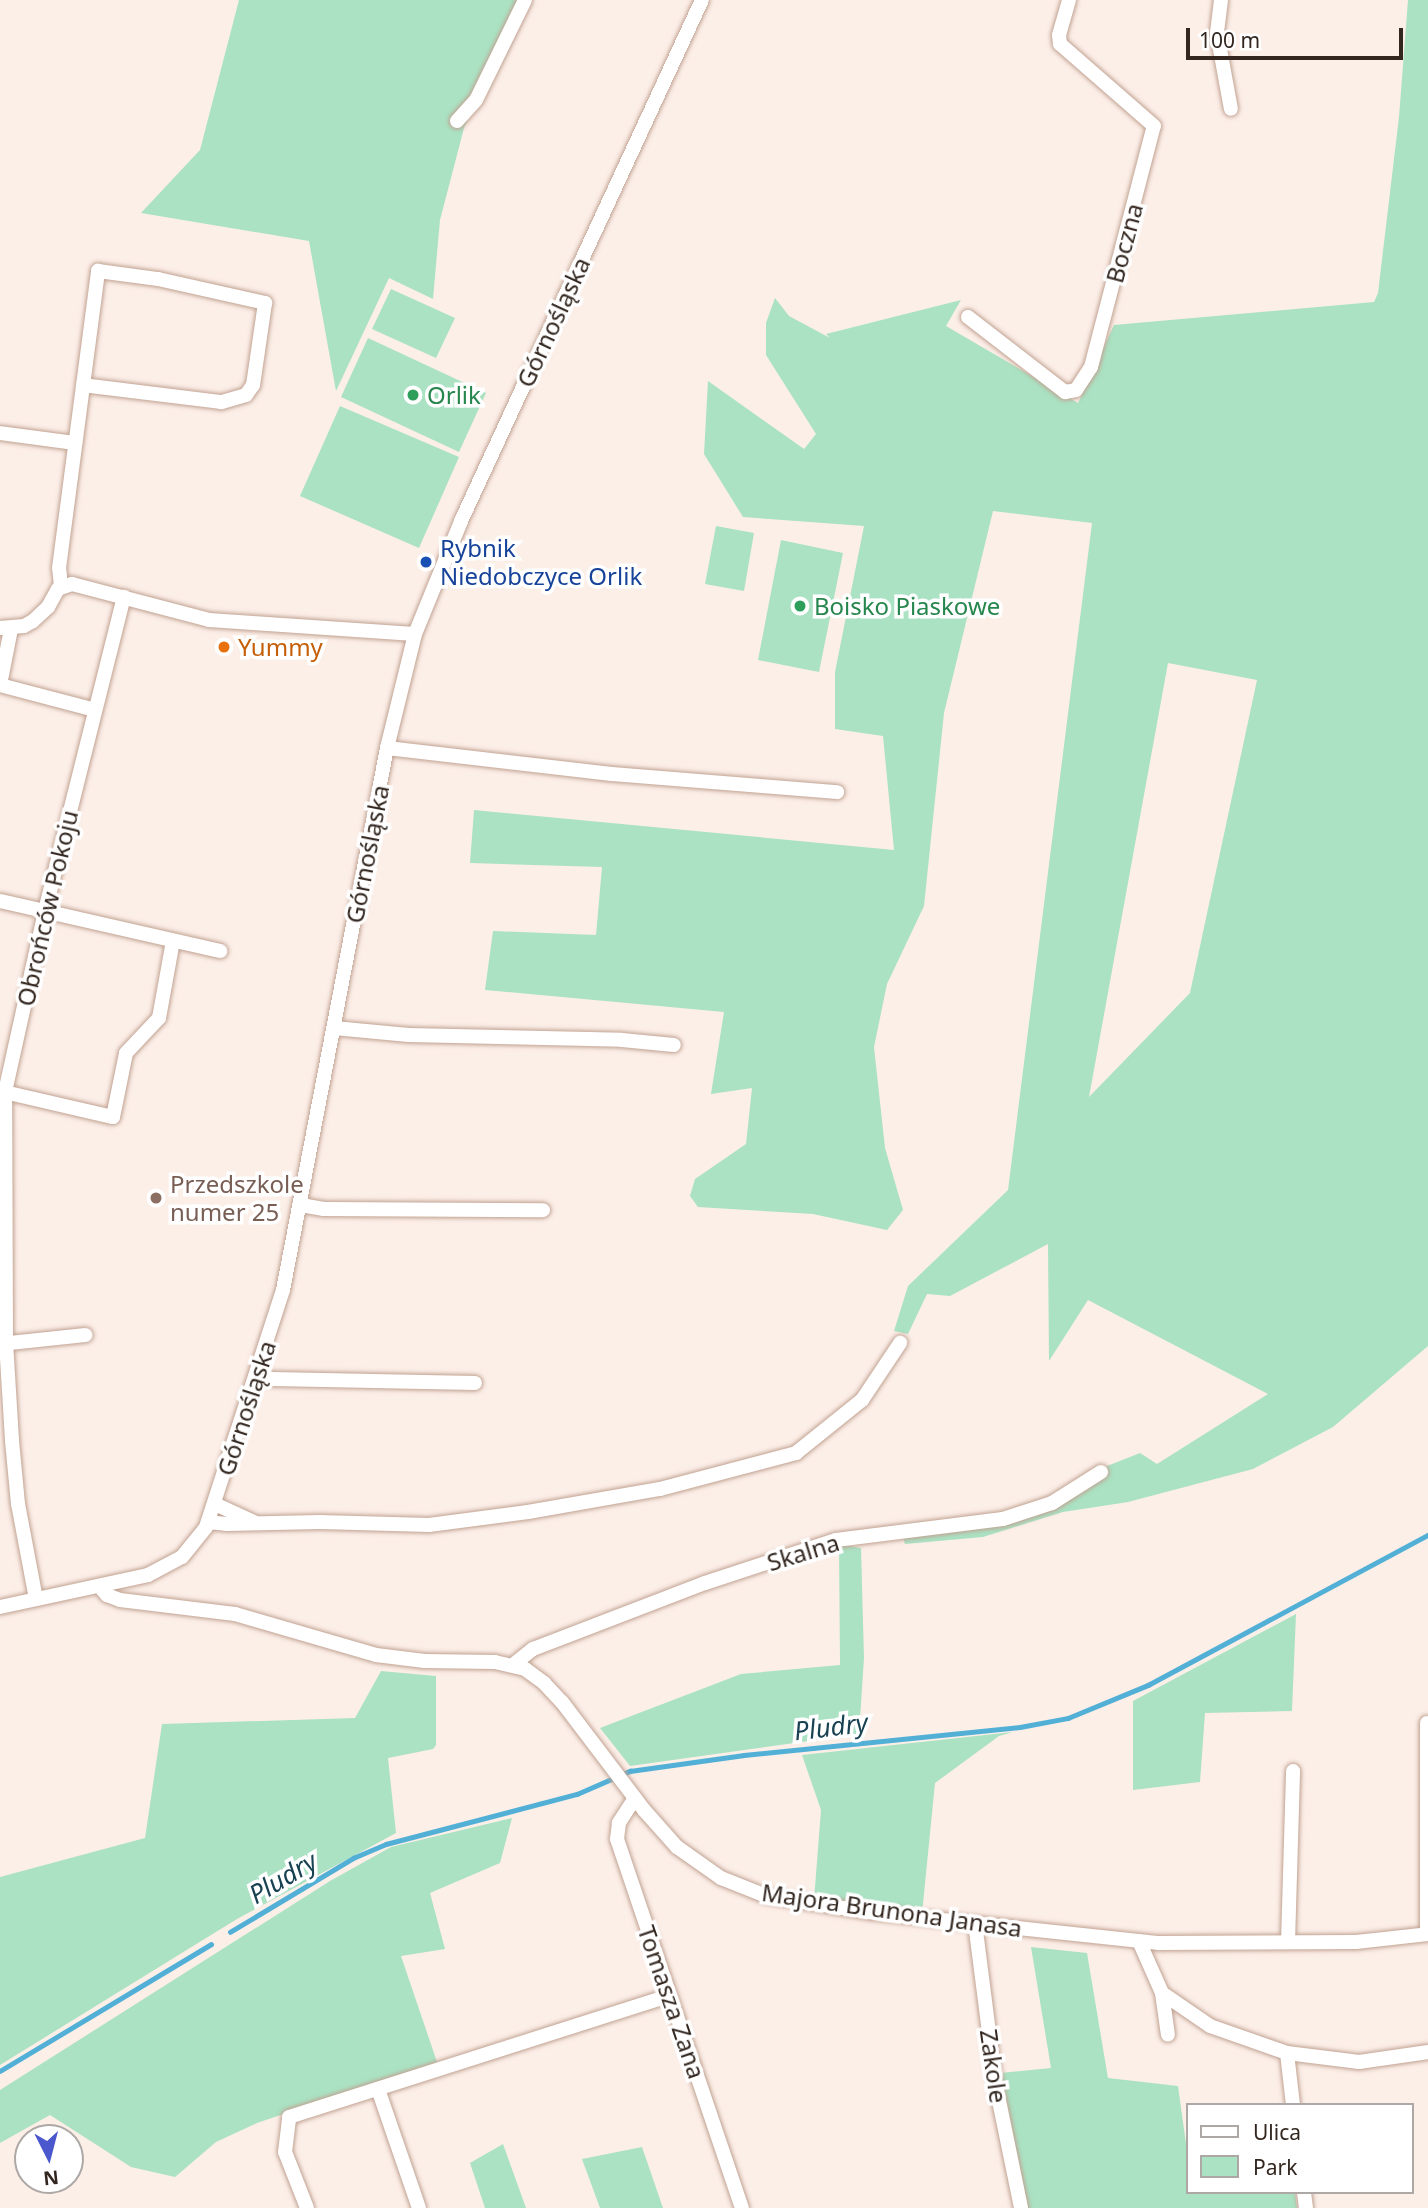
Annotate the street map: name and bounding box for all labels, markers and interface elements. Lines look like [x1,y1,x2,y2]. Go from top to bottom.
scale bar [1190,14,1407,58]
text: 100 m [1199,26,1260,54]
street label: Boczna [1100,200,1148,286]
street label: Górnośląska [510,252,596,392]
place label: Orlik [427,381,481,409]
marker: Orlik [405,387,421,403]
place label: Rybnik Niedobczyce Orlik [440,534,642,590]
marker: Rybnik Niedobczyce Orlik [418,554,434,570]
place label: Boisko Piaskowe [814,592,1000,620]
marker: Boisko Piaskowe [792,598,808,614]
place label: Yummy [238,633,323,661]
marker: Yummy [216,639,232,655]
street label: Górnośląska [339,782,395,926]
street label: Obrońców Pokoju [10,807,84,1009]
place label: Przedszkole numer 25 [170,1170,304,1226]
marker: Przedszkole numer 25 [148,1190,164,1206]
street label: Górnośląska [211,1337,281,1479]
street label: Skalna [763,1527,843,1577]
water label: Pludry [792,1707,870,1747]
water label: Pludry [243,1846,323,1910]
street label: Majora Brunona Janasa [760,1877,1024,1943]
street label: Tomasza Zana [632,1922,712,2082]
street label: Zakole [975,2027,1013,2105]
legend [1186,2103,1414,2194]
text: Ulica [1253,2118,1301,2146]
north arrow [14,2124,84,2194]
text: Park [1253,2153,1297,2181]
text: N [42,2164,60,2192]

